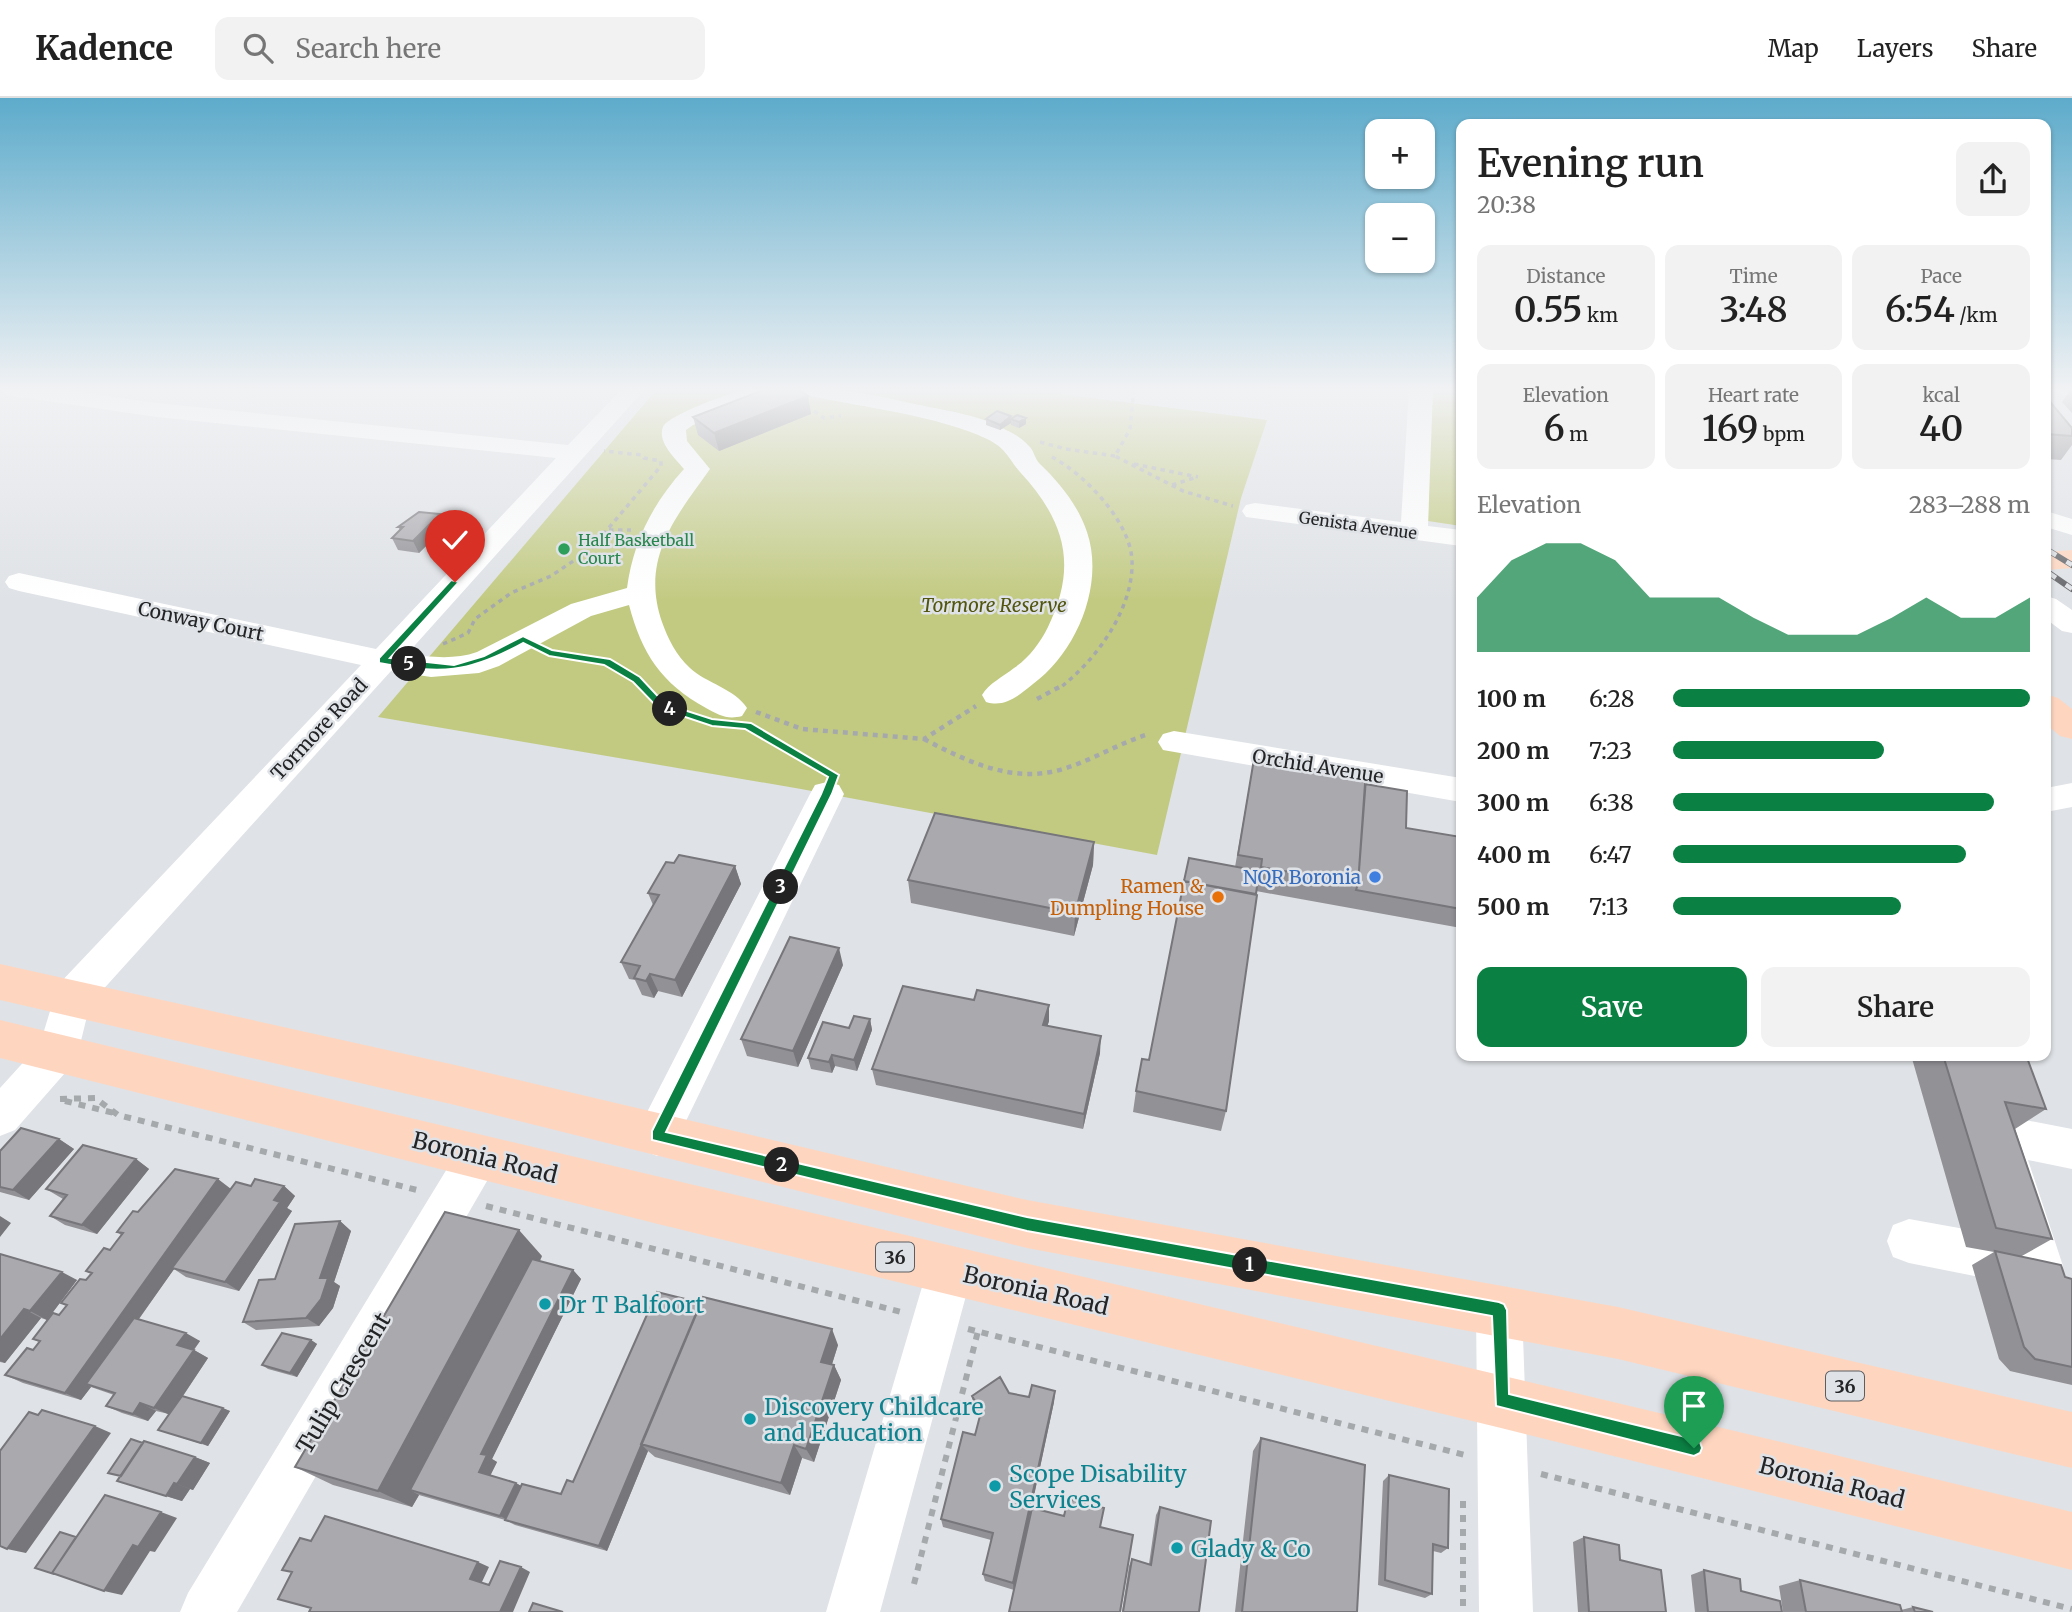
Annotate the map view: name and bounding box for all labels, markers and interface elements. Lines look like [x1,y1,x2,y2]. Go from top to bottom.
search box [215,17,705,80]
text: Kadence [35,28,173,69]
icon: search [239,29,277,67]
text: Search here [295,32,441,65]
text: Map [1768,33,1819,64]
text: Layers [1857,33,1933,64]
text: Share [1971,33,2037,64]
map controls [1365,119,1435,273]
button: + [1365,119,1435,189]
text: Evening run [1477,140,1704,187]
button: share [1956,142,2030,216]
text: 20:38 [1477,190,1536,219]
button: − [1365,203,1435,273]
text: Distance [1526,264,1606,288]
text: Time [1729,264,1778,288]
text: Pace [1920,264,1962,288]
text: 0.55 [1514,288,1583,332]
text: 3:48 [1719,288,1788,332]
text: 6:54 [1885,288,1955,332]
text: km [1583,303,1618,327]
text: /km [1955,303,1998,327]
text: Elevation [1523,383,1609,407]
text: Heart rate [1708,383,1799,407]
text: kcal [1922,383,1960,407]
text: 6 [1543,407,1565,451]
text: 169 [1702,407,1758,451]
text: 40 [1919,407,1963,451]
text: m [1565,422,1588,446]
text: bpm [1758,422,1805,446]
text: Elevation [1477,490,1581,519]
text: 283–288 m [1909,490,2030,519]
street label: Genista Avenue [1298,507,1418,543]
pin [425,510,485,582]
icon: check [436,521,474,559]
place label: Half Basketball Court [578,530,694,568]
marker: Half Basketball Court [556,541,572,557]
park label: Tormore Reserve [921,593,1067,617]
street label: Conway Court [136,596,267,646]
pin: 5 [392,646,426,682]
text: 5 [403,651,414,675]
street label: Tormore Road [266,673,372,785]
text: 100 m [1477,684,1546,713]
text: 6:28 [1589,684,1635,713]
pin: 4 [652,692,688,726]
text: 4 [663,696,676,720]
text: 200 m [1477,736,1549,765]
text: 7:23 [1589,736,1632,765]
street label: Orchid Avenue [1251,744,1385,788]
text: 300 m [1477,788,1549,817]
text: 6:38 [1589,788,1634,817]
text: 400 m [1477,840,1551,869]
text: 6:47 [1589,840,1632,869]
place label: NQR Boronia [1243,865,1361,889]
marker: NQR Boronia [1367,869,1383,885]
pin: 3 [764,870,798,904]
text: 3 [775,874,786,898]
place label: Ramen & Dumpling House [1050,874,1205,920]
marker: Ramen & Dumpling House [1210,889,1226,905]
text: 500 m [1477,892,1549,921]
text: 7:13 [1589,892,1629,921]
button: Save [1477,967,1747,1047]
button: Share [1761,967,2030,1047]
street label: Boronia Road [409,1125,561,1189]
pin: 2 [764,1148,800,1182]
text: 2 [776,1152,787,1176]
road number: 36 [876,1242,914,1272]
pin: 1 [1232,1248,1268,1282]
text: 1 [1245,1252,1254,1276]
street label: Boronia Road [960,1259,1112,1321]
place label: Dr T Balfoort [559,1290,704,1319]
marker: Dr T Balfoort [537,1296,553,1312]
street label: Tulip Crescent [290,1307,397,1459]
road number: 36 [1826,1372,1864,1400]
pin [1664,1376,1724,1448]
icon: arrive [1675,1387,1713,1425]
place label: Discovery Childcare and Education [764,1392,984,1447]
marker: Discovery Childcare and Education [742,1411,758,1427]
street label: Boronia Road [1756,1450,1908,1514]
place label: Scope Disability Services [1009,1459,1187,1514]
marker: Scope Disability Services [987,1478,1003,1494]
place label: Glady & Co [1191,1534,1311,1563]
marker: Glady & Co [1169,1540,1185,1556]

